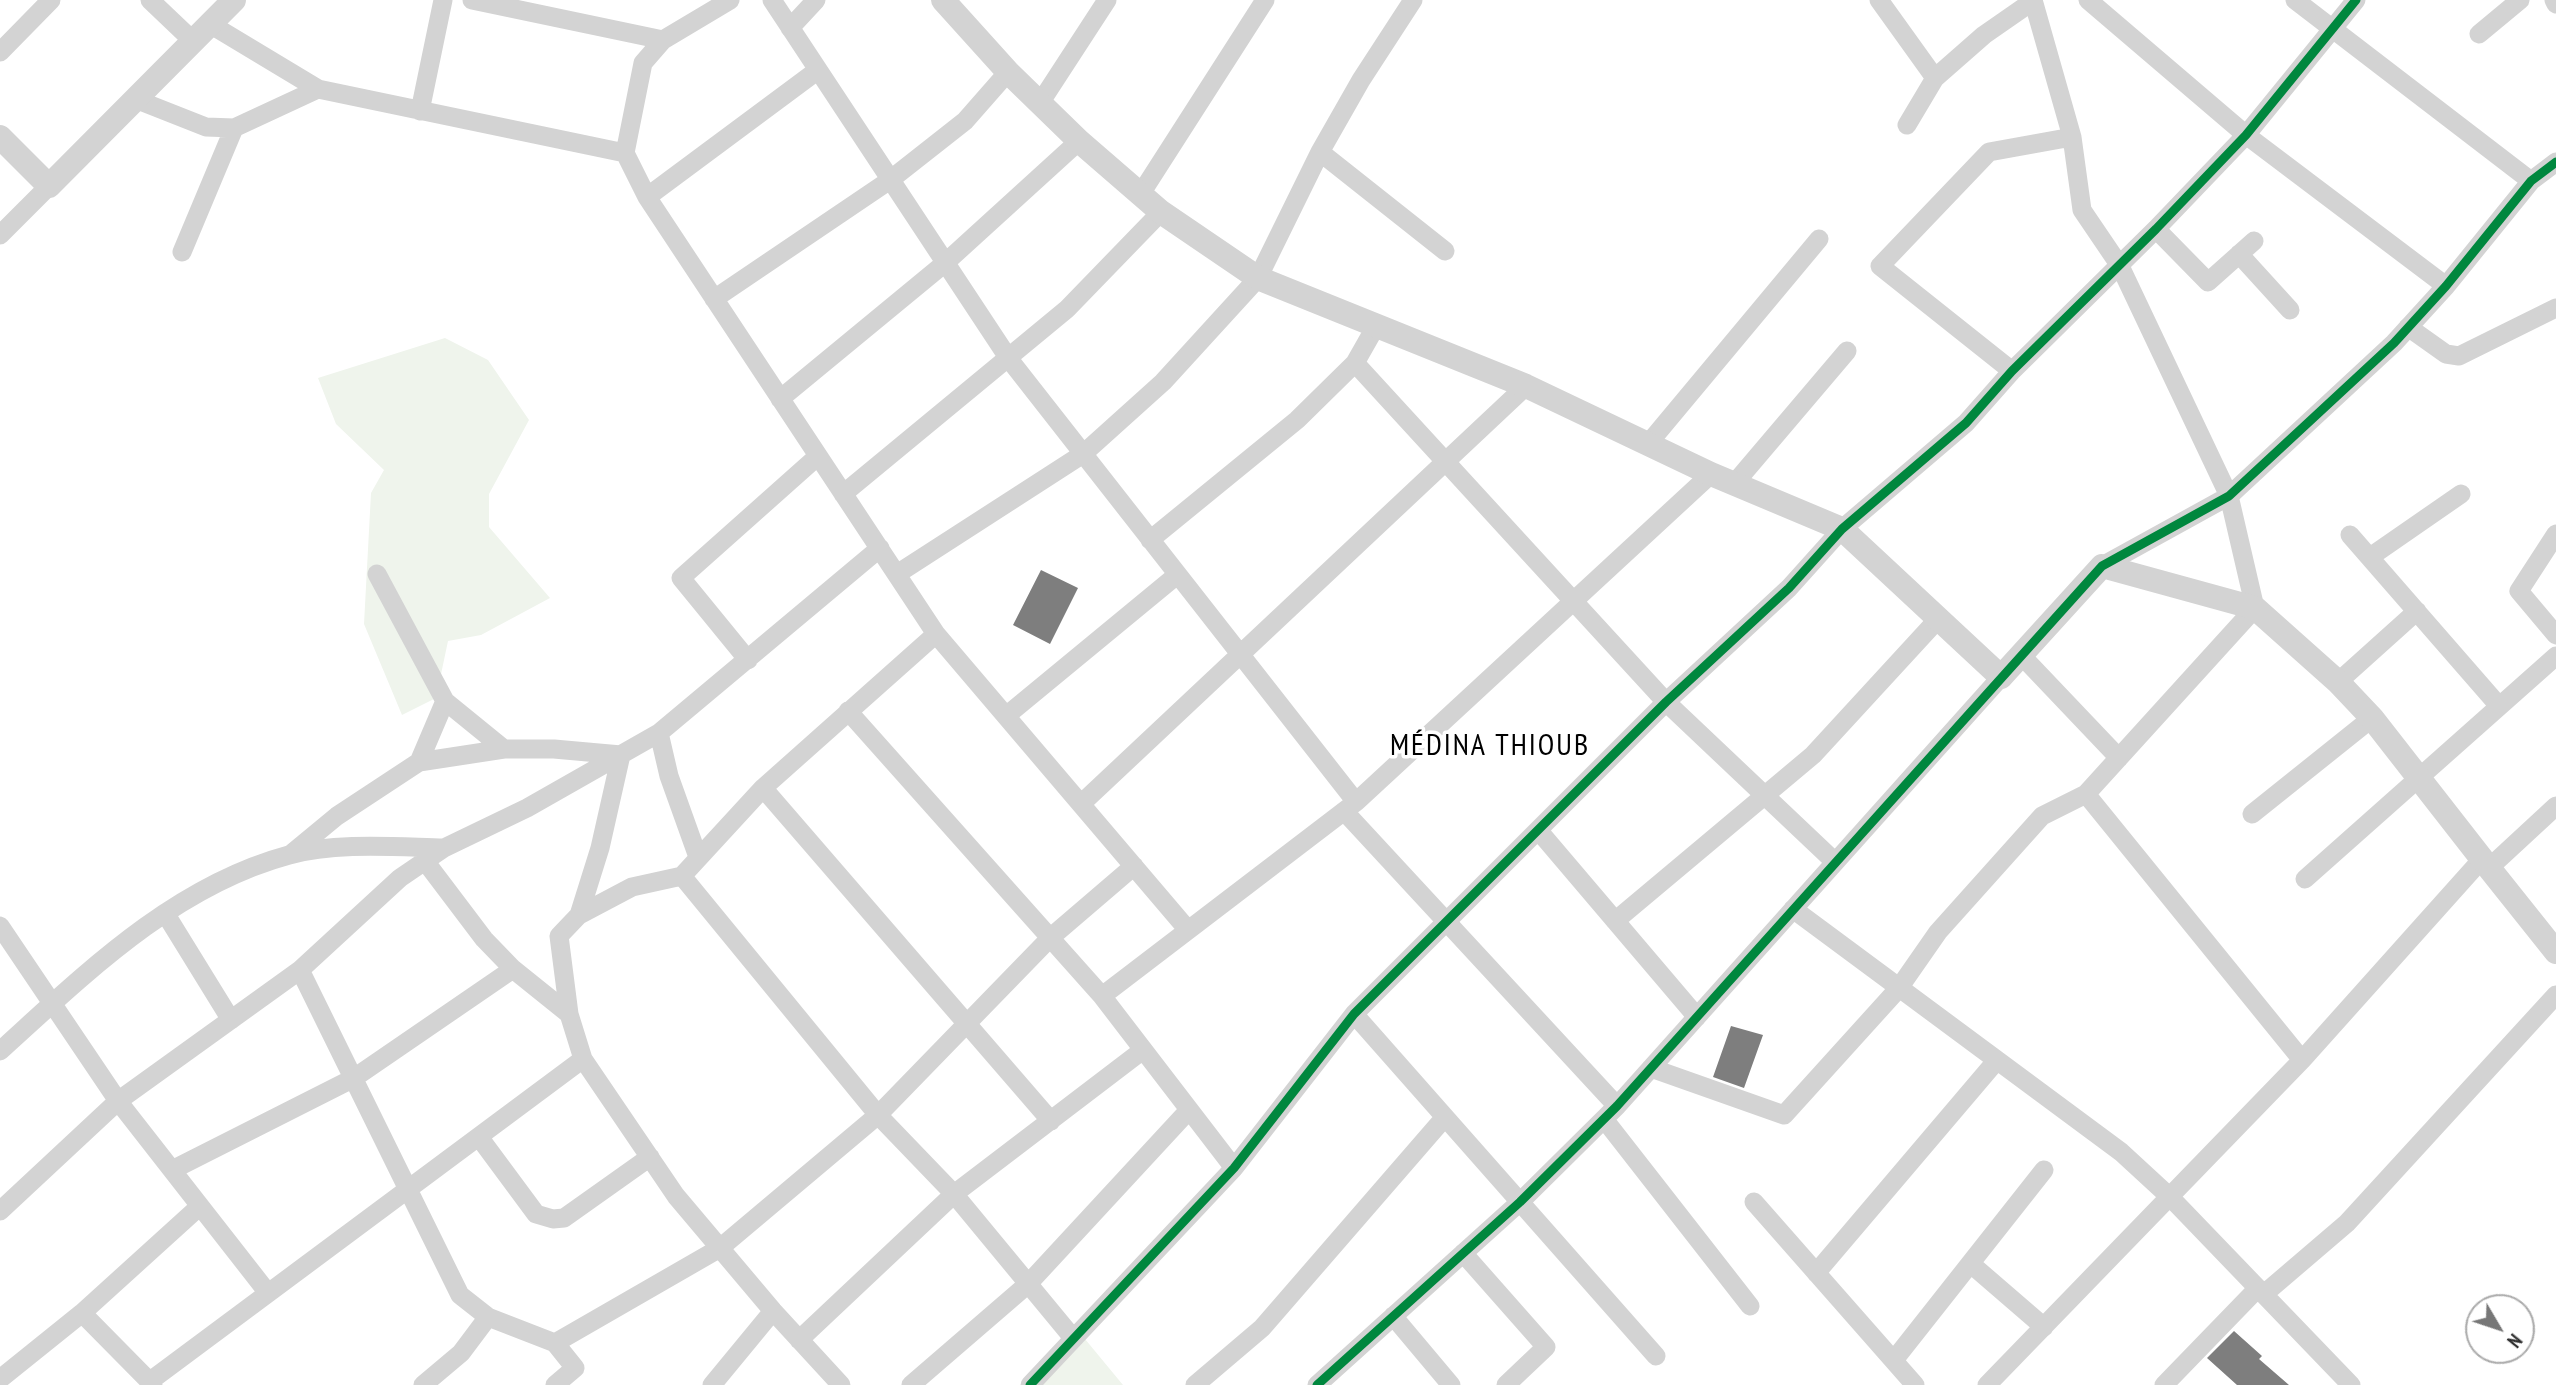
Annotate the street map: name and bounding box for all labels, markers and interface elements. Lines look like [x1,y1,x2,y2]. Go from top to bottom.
district label: MÉDINA THIOUB [1392,728,1588,764]
north arrow [2465,1294,2535,1364]
text: N [2502,1329,2527,1352]

